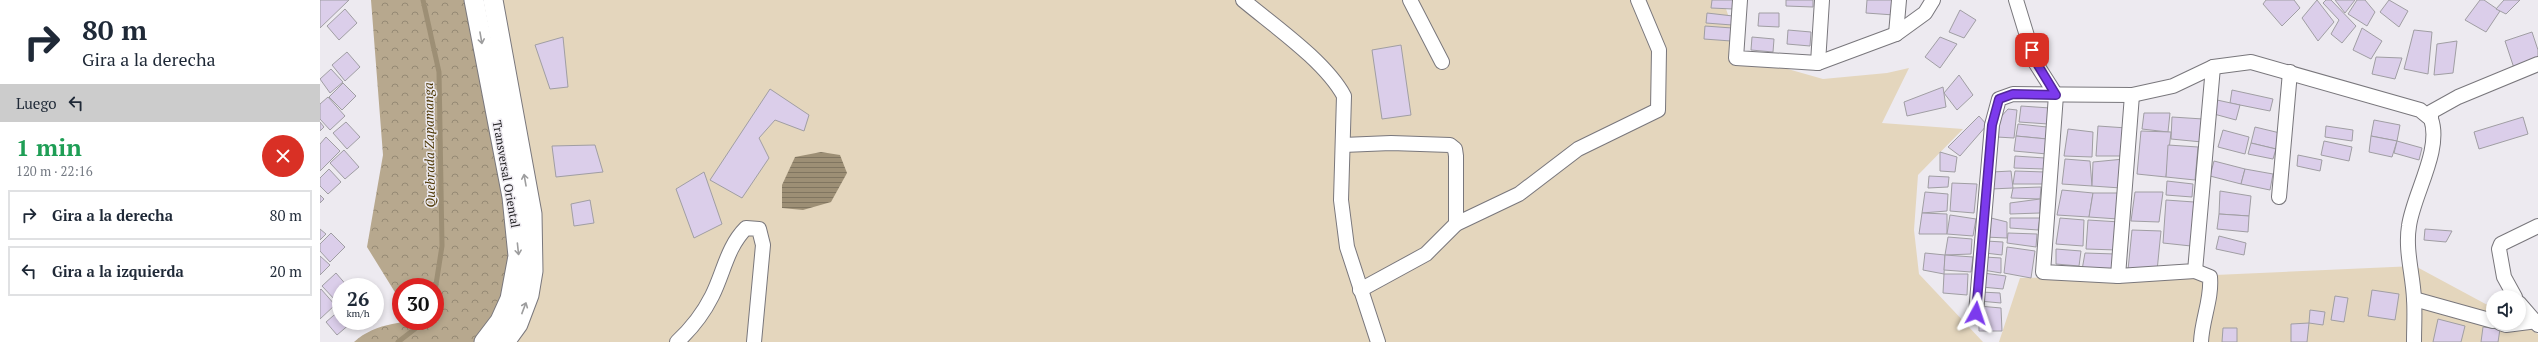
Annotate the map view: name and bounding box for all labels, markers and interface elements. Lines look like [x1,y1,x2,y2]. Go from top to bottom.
text: 80 m [82,11,147,48]
icon: right [16,16,68,68]
one-way arrow [477,32,485,45]
pin [2015,33,2049,67]
icon: arrive [2021,39,2043,61]
text: Gira a la derecha [82,47,216,71]
water label: Quebrada Zapamanga [419,82,439,208]
icon: left [65,92,87,114]
text: Luego [16,93,57,113]
street label: Transversal Oriental [490,119,523,229]
text: 1 min [16,131,82,163]
button: close [262,135,304,177]
text: 120 m · 22:16 [16,162,93,180]
one-way arrow [521,174,529,187]
icon: right [18,204,40,226]
text: Gira a la derecha [52,205,173,225]
text: 80 m [269,205,302,225]
one-way arrow [514,242,521,255]
icon: left [18,260,40,282]
text: Gira a la izquierda [52,261,184,281]
text: 20 m [269,261,302,281]
speed limit sign: 30 [392,278,444,330]
text: 26 [347,285,369,312]
map controls [2486,290,2526,330]
button: sound [2486,290,2526,330]
position arrow [1955,292,1997,334]
one-way arrow [521,303,529,315]
text: km/h [346,307,370,320]

